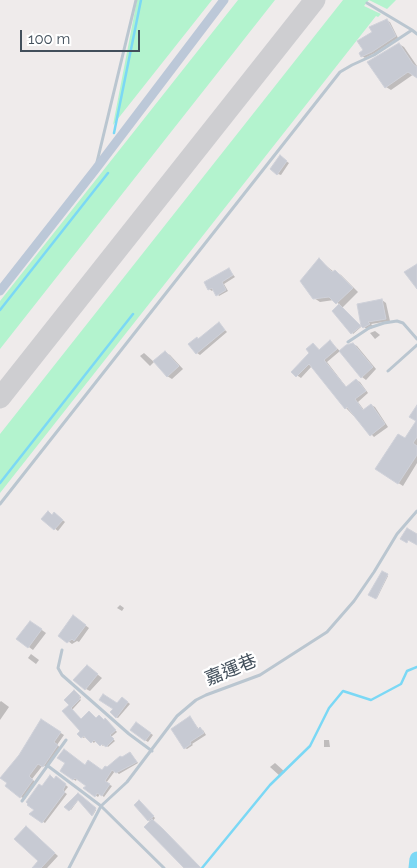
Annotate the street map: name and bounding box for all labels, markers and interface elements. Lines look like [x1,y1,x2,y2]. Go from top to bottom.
scale bar [22,20,142,52]
text: 100 m [28,30,70,48]
street label: 嘉運巷 [202,650,260,690]

